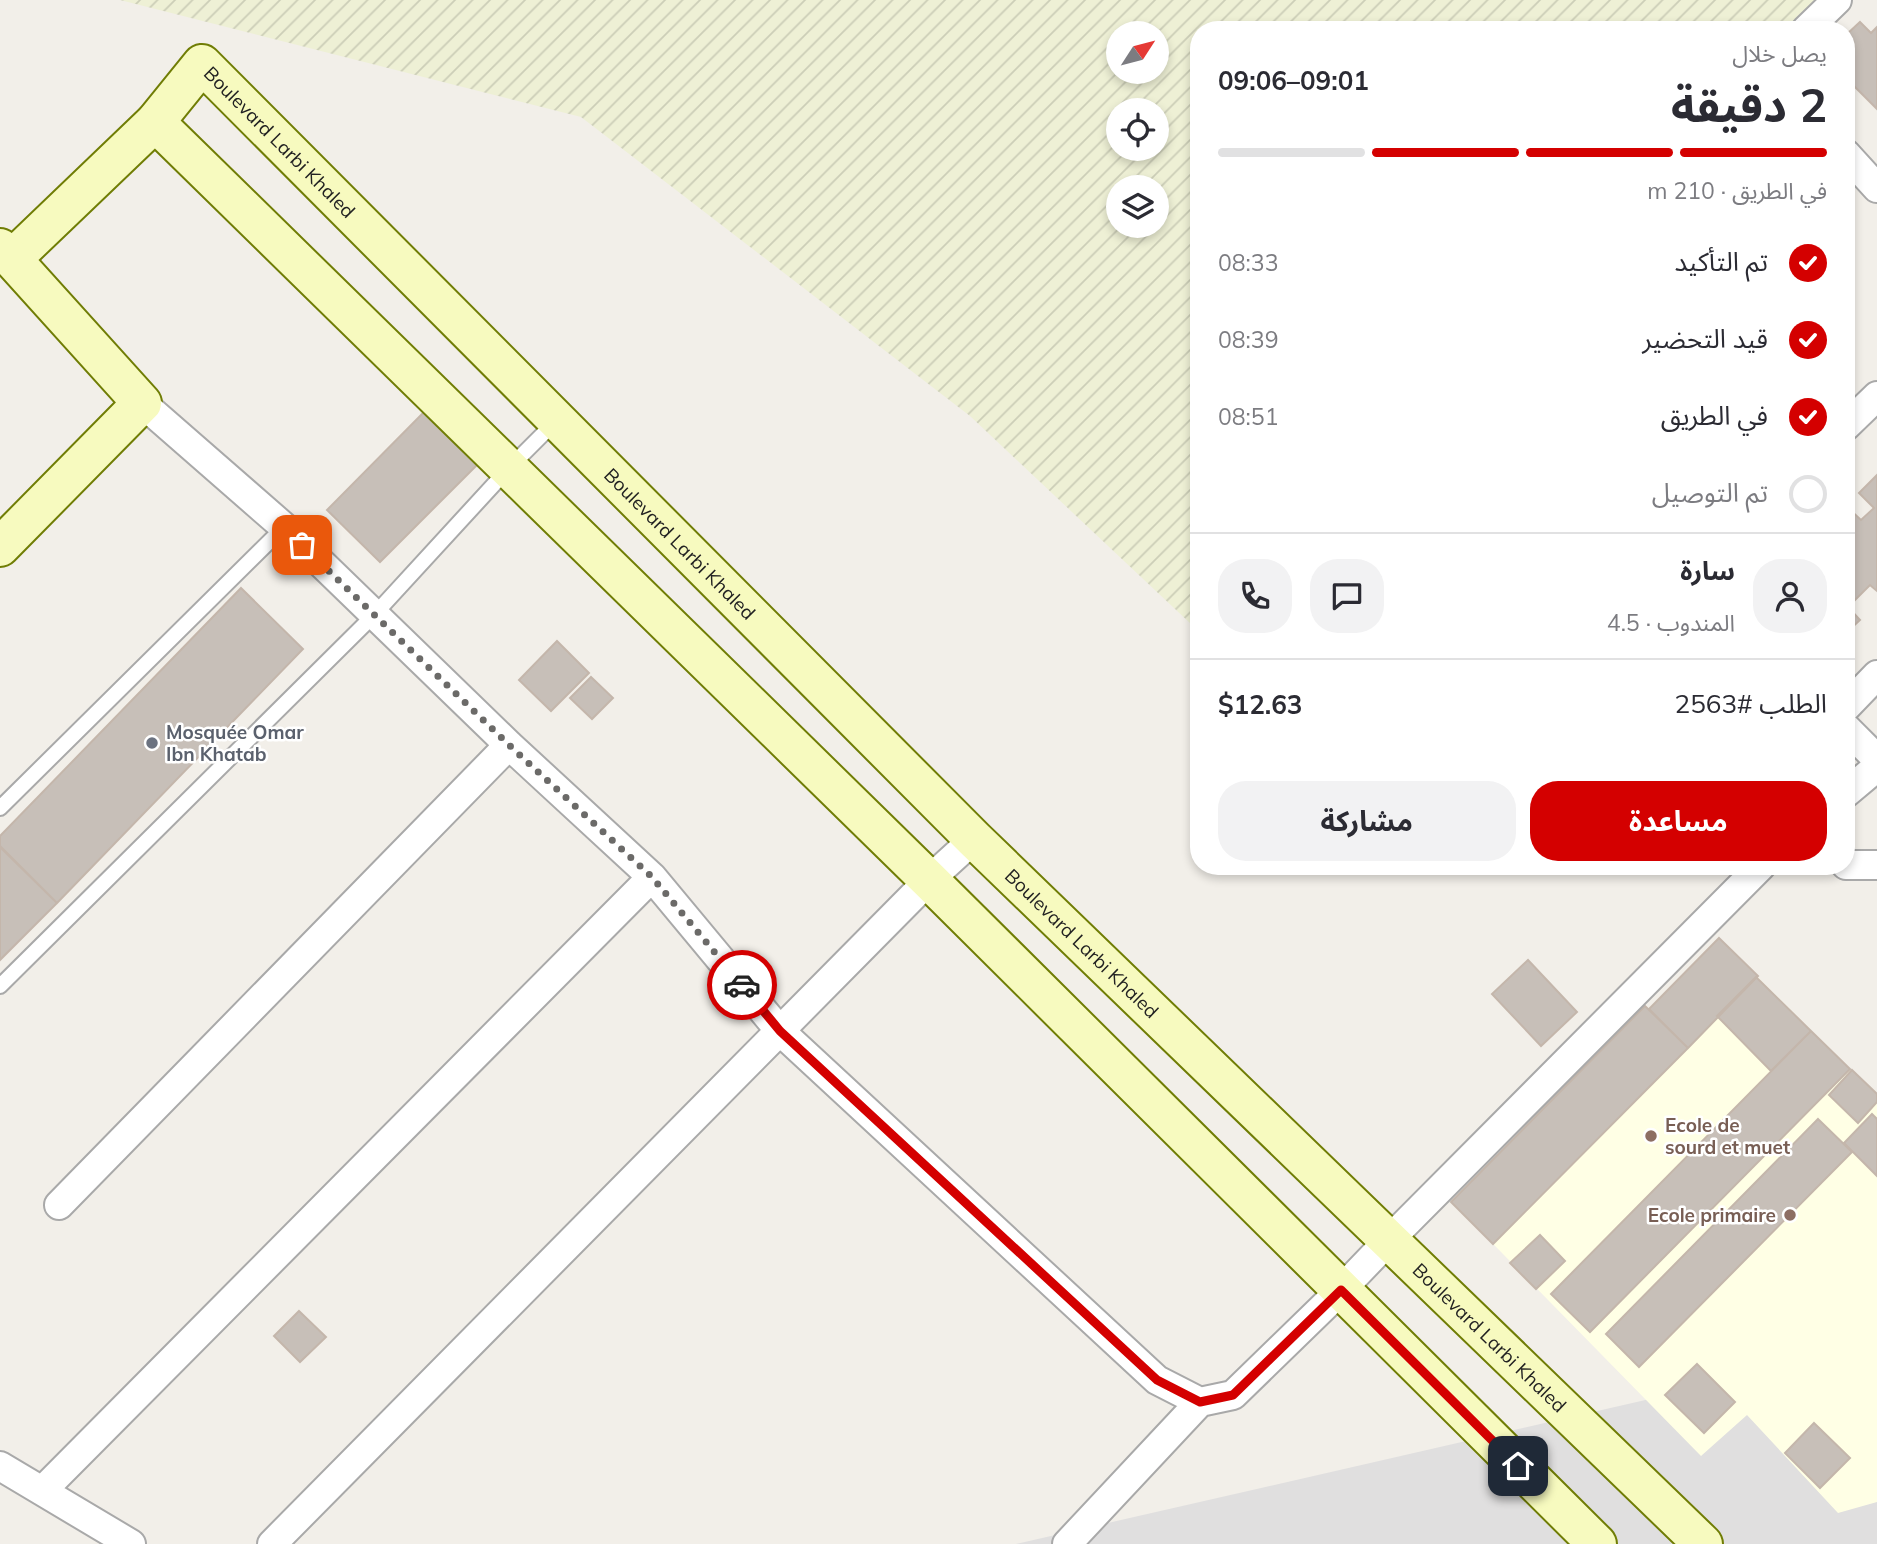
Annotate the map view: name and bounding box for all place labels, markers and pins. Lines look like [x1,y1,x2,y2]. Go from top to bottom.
pin [272,515,332,575]
place label: Mosquée Omar Ibn Khatab [166,720,304,766]
marker: Mosquée Omar Ibn Khatab [144,735,160,751]
place label: Ecole de sourd et muet [1665,1113,1790,1159]
marker: Ecole de sourd et muet [1643,1128,1659,1144]
place label: Ecole primaire [1648,1203,1776,1227]
marker: Ecole primaire [1782,1207,1798,1223]
pin [1488,1436,1548,1496]

